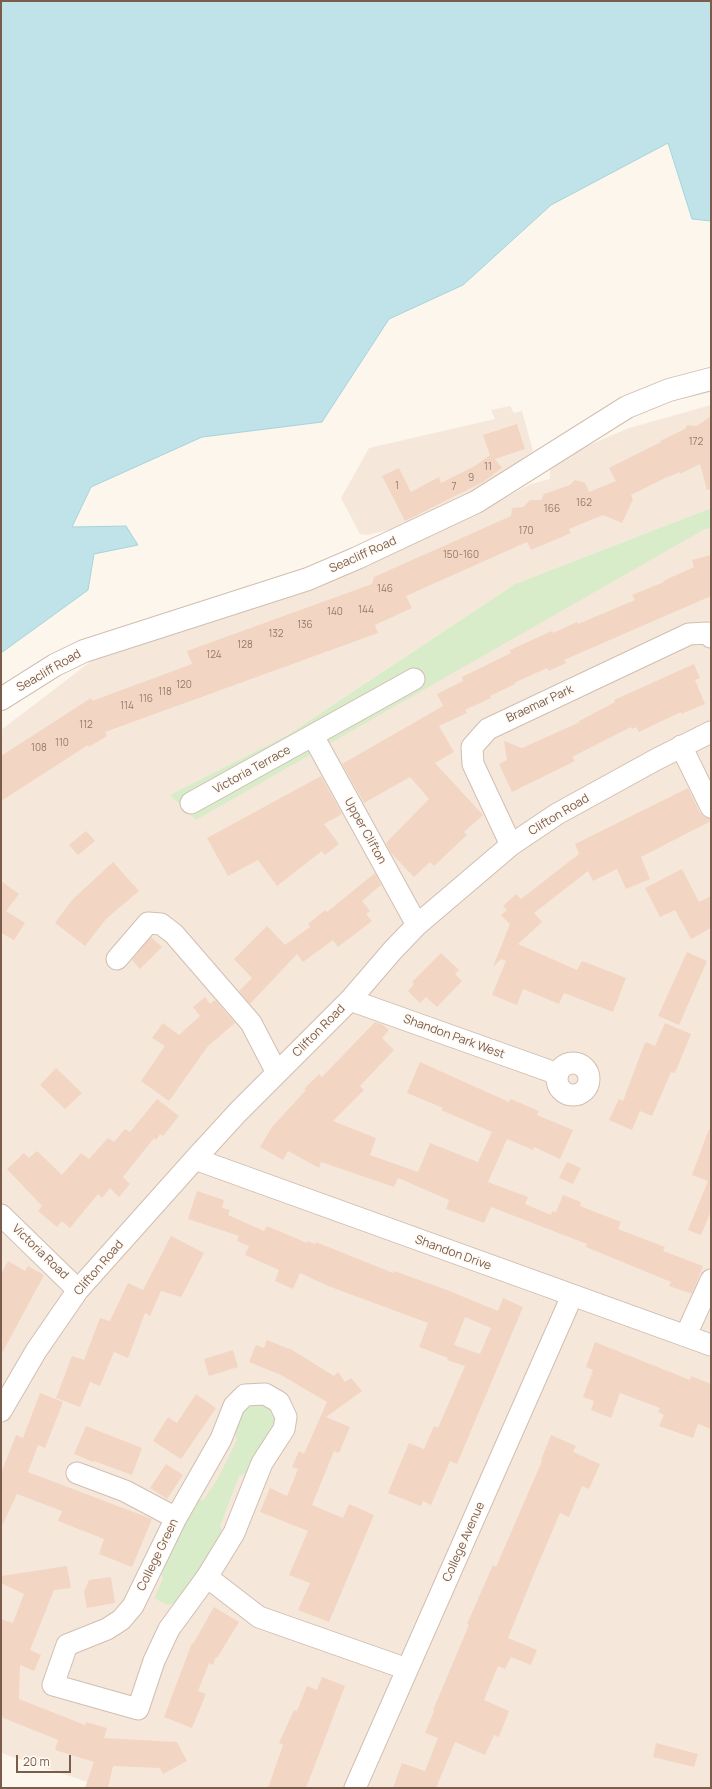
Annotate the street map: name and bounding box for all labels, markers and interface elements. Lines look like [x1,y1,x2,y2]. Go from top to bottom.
house number: 172 [689,436,703,448]
house number: 11 [484,461,492,473]
house number: 9 [468,472,474,484]
house number: 1 [395,480,399,492]
house number: 7 [451,481,457,493]
house number: 162 [576,497,592,509]
house number: 166 [544,503,560,515]
house number: 170 [518,525,534,537]
street label: Seacliff Road [327,534,399,576]
house number: 150-160 [443,549,479,561]
house number: 146 [377,583,393,595]
house number: 144 [358,604,374,616]
house number: 140 [327,606,343,618]
house number: 136 [297,619,313,631]
house number: 132 [268,628,284,640]
house number: 128 [237,639,253,651]
street label: Seacliff Road [14,647,84,695]
house number: 124 [206,649,222,661]
house number: 120 [176,679,192,691]
street label: Braemar Park [504,682,576,726]
house number: 118 [158,686,172,698]
house number: 116 [139,693,153,705]
house number: 114 [120,700,134,712]
house number: 112 [79,719,93,731]
house number: 110 [55,737,69,749]
house number: 108 [31,742,47,754]
street label: Victoria Terrace [211,743,293,797]
street label: Clifton Road [526,791,592,839]
street label: Upper Clifton [341,795,389,867]
street label: Clifton Road [290,1002,348,1060]
street label: Shandon Park West [401,1012,507,1062]
street label: Victoria Road [9,1222,71,1282]
street label: Shandon Drive [413,1233,493,1273]
street label: Clifton Road [71,1238,127,1298]
street label: College Avenue [440,1500,488,1584]
street label: College Green [134,1517,182,1593]
scale bar [18,1747,73,1773]
text: 20 m [23,1753,50,1770]

